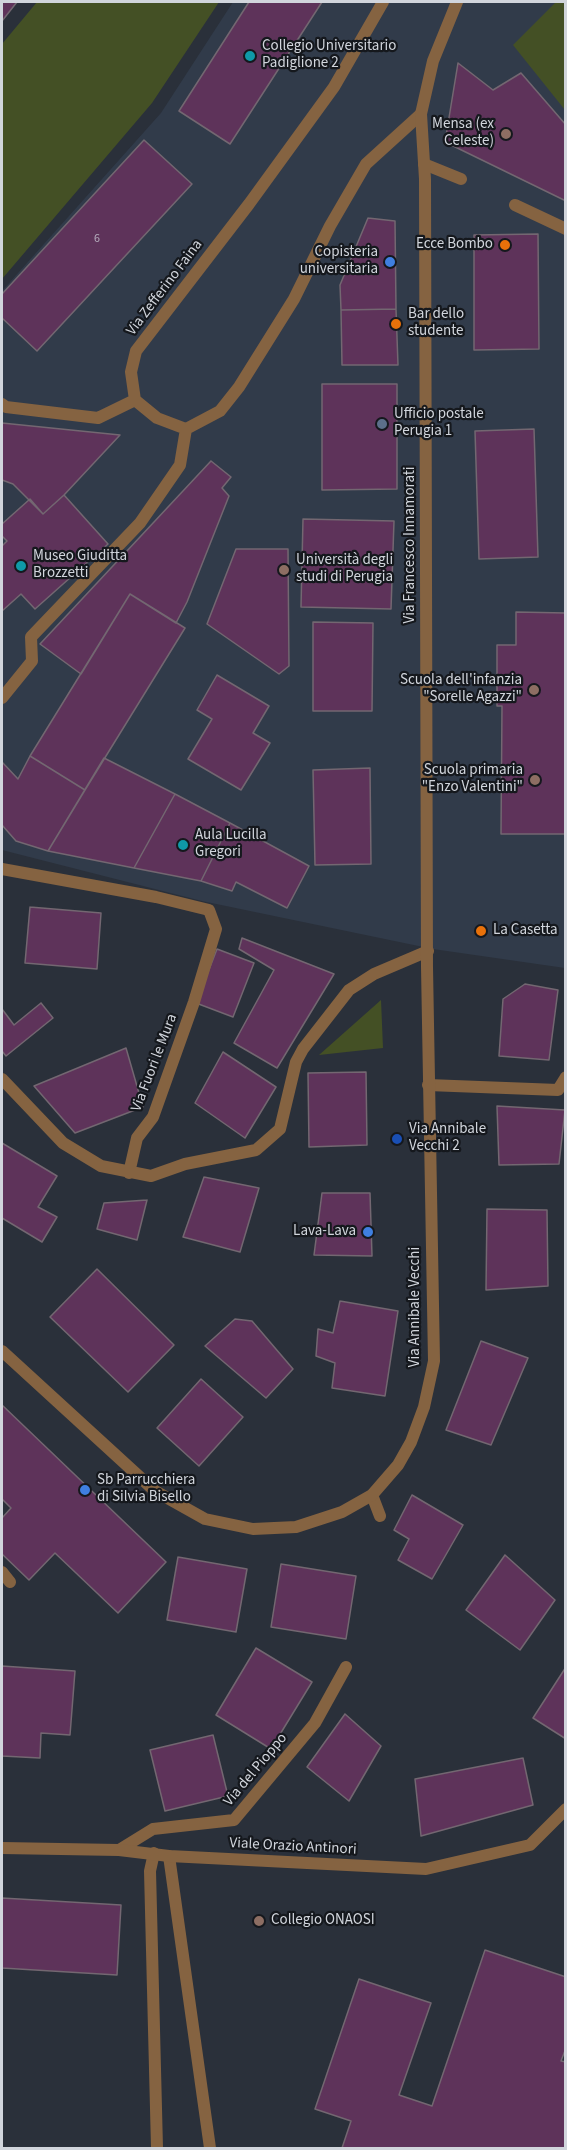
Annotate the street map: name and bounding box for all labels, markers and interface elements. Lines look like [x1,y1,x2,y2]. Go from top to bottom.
place label: Collegio Universitario Padiglione 2 [262,38,396,73]
marker: Collegio Universitario Padiglione 2 [243,49,257,63]
place label: Mensa (ex Celeste) [432,116,494,151]
marker: Mensa (ex Celeste) [499,127,513,141]
house number: 6 [94,232,100,246]
place label: Ecce Bombo [416,236,493,254]
street label: Via Zefferino Faina [123,237,207,339]
marker: Ecce Bombo [498,238,512,252]
place label: Copisteria universitaria [300,244,378,279]
marker: Copisteria universitaria [383,255,397,269]
place label: Bar dello studente [408,306,464,341]
marker: Bar dello studente [389,317,403,331]
place label: Ufficio postale Perugia 1 [394,406,484,441]
marker: Ufficio postale Perugia 1 [375,417,389,431]
street label: Via Francesco Innamorati [402,466,420,624]
place label: Museo Giuditta Brozzetti [33,548,127,583]
place label: Università degli studi di Perugia [296,552,393,587]
marker: Museo Giuditta Brozzetti [14,559,28,573]
marker: Università degli studi di Perugia [277,563,291,577]
place label: Scuola dell'infanzia "Sorelle Agazzi" [400,672,522,707]
marker: Scuola dell'infanzia "Sorelle Agazzi" [527,683,541,697]
place label: Scuola primaria "Enzo Valentini" [422,762,523,797]
marker: Scuola primaria "Enzo Valentini" [528,773,542,787]
place label: Aula Lucilla Gregori [195,827,267,862]
marker: Aula Lucilla Gregori [176,838,190,852]
place label: La Casetta [493,922,558,940]
marker: La Casetta [474,924,488,938]
street label: Via Fuori le Mura [128,1012,182,1114]
place label: Via Annibale Vecchi 2 [409,1121,486,1156]
marker: Via Annibale Vecchi 2 [390,1132,404,1146]
place label: Lava-Lava [293,1223,356,1241]
marker: Lava-Lava [361,1225,375,1239]
street label: Via Annibale Vecchi [407,1247,425,1367]
place label: Sb Parrucchiera di Silvia Bisello [97,1472,195,1507]
marker: Sb Parrucchiera di Silvia Bisello [78,1483,92,1497]
street label: Via del Pioppo [220,1730,292,1810]
street label: Viale Orazio Antinori [229,1835,357,1859]
place label: Collegio ONAOSI [271,1912,375,1930]
marker: Collegio ONAOSI [252,1914,266,1928]

